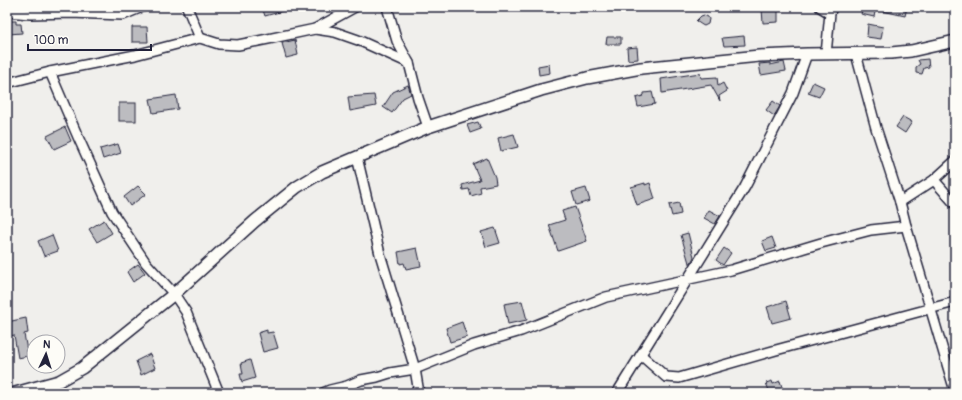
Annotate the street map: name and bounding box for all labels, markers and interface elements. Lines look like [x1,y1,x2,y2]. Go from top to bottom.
scale bar [28,26,151,52]
text: 100 m [34,33,69,48]
north arrow [26,334,66,374]
text: N [42,338,51,351]

